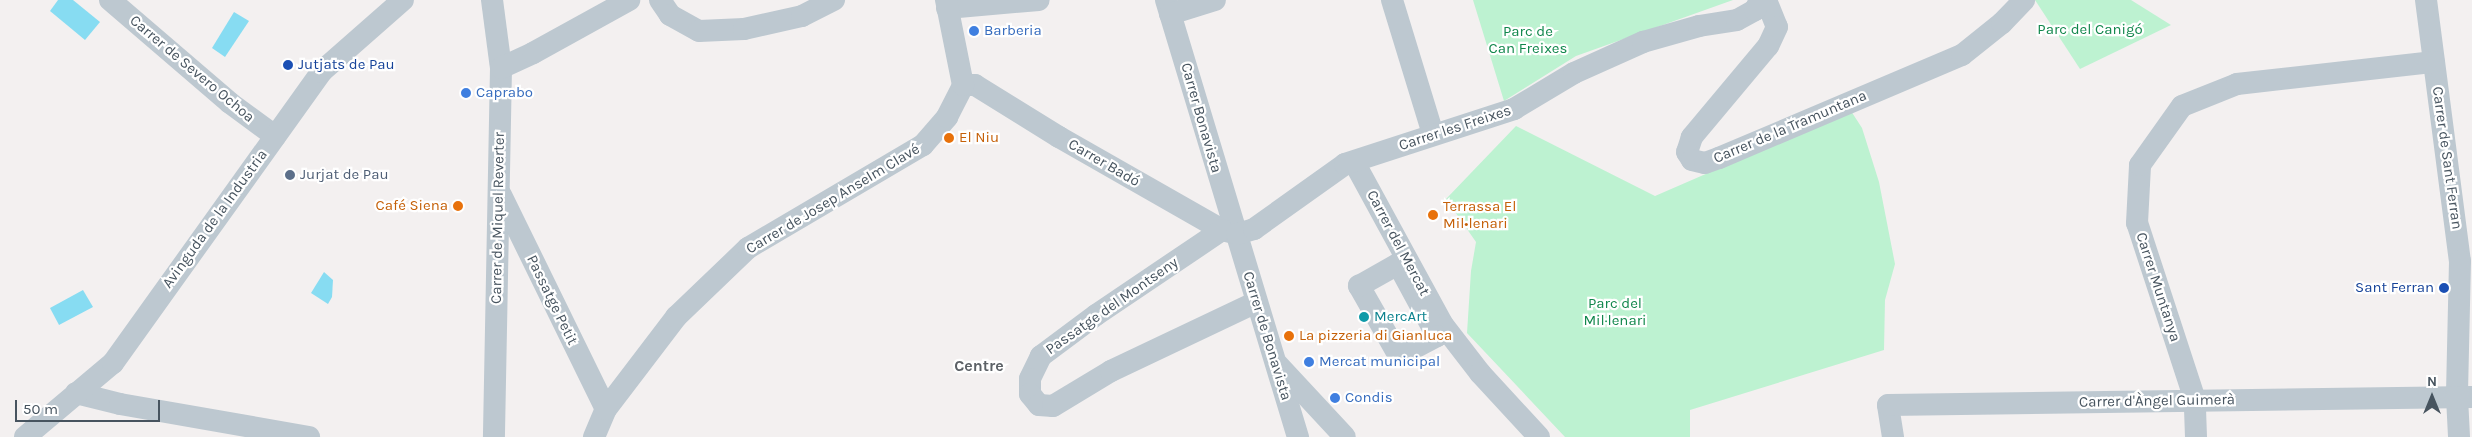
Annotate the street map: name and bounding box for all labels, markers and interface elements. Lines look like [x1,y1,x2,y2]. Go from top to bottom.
street label: Carrer de Severo Ochoa [126,12,258,126]
park label: Parc del Canigó [2037,21,2143,39]
place label: Barberia [984,22,1042,40]
park label: Parc de Can Freixes [1489,22,1567,57]
marker: Barberia [968,25,980,37]
place label: Jutjats de Pau [298,56,395,74]
marker: Jutjats de Pau [282,59,294,71]
street label: Carrer Bonavista [1177,61,1225,175]
place label: Caprabo [476,84,533,102]
street label: Carrer de Sant Ferran [2428,85,2466,231]
marker: Caprabo [460,87,472,99]
street label: Carrer de la Tramuntana [1711,87,1869,167]
street label: Carrer les Freixes [1397,101,1513,155]
place label: El Niu [959,129,999,147]
street label: Carrer de Miquel Reverter [488,132,508,304]
marker: El Niu [943,132,955,144]
street label: Carrer Badó [1065,135,1143,191]
street label: Carrer de Josep Anselm Clavé [743,140,923,258]
street label: Avinguda de la Industria [159,146,271,292]
place label: Jurjat de Pau [300,166,389,184]
marker: Jurjat de Pau [284,169,296,181]
street label: Carrer del Mercat [1363,187,1433,299]
place label: Café Siena [376,197,448,215]
place label: Terrassa El Mil•lenari [1443,197,1516,232]
marker: Café Siena [452,200,464,212]
marker: Terrassa El Mil•lenari [1427,209,1439,221]
street label: Carrer Muntanya [2132,230,2184,344]
street label: Passatge Petit [522,252,582,348]
street label: Passatge del Montseny [1042,253,1182,359]
street label: Carrer de Bonavista [1239,269,1295,403]
place label: Sant Ferran [2355,279,2434,297]
marker: Sant Ferran [2438,282,2450,294]
park label: Parc del Mil·lenari [1583,294,1647,329]
place label: MercArt [1374,308,1427,326]
marker: MercArt [1358,311,1370,323]
place label: La pizzeria di Gianluca [1299,327,1452,345]
marker: La pizzeria di Gianluca [1283,330,1295,342]
place label: Mercat municipal [1319,353,1440,371]
district label: Centre [954,356,1004,376]
marker: Mercat municipal [1303,356,1315,368]
north arrow [2407,372,2457,422]
text: N [2427,373,2437,390]
place label: Condis [1345,389,1393,407]
scale bar [18,390,162,422]
street label: Carrer d'Àngel Guimerà [2079,391,2235,411]
marker: Condis [1329,392,1341,404]
text: 50 m [23,400,58,418]

